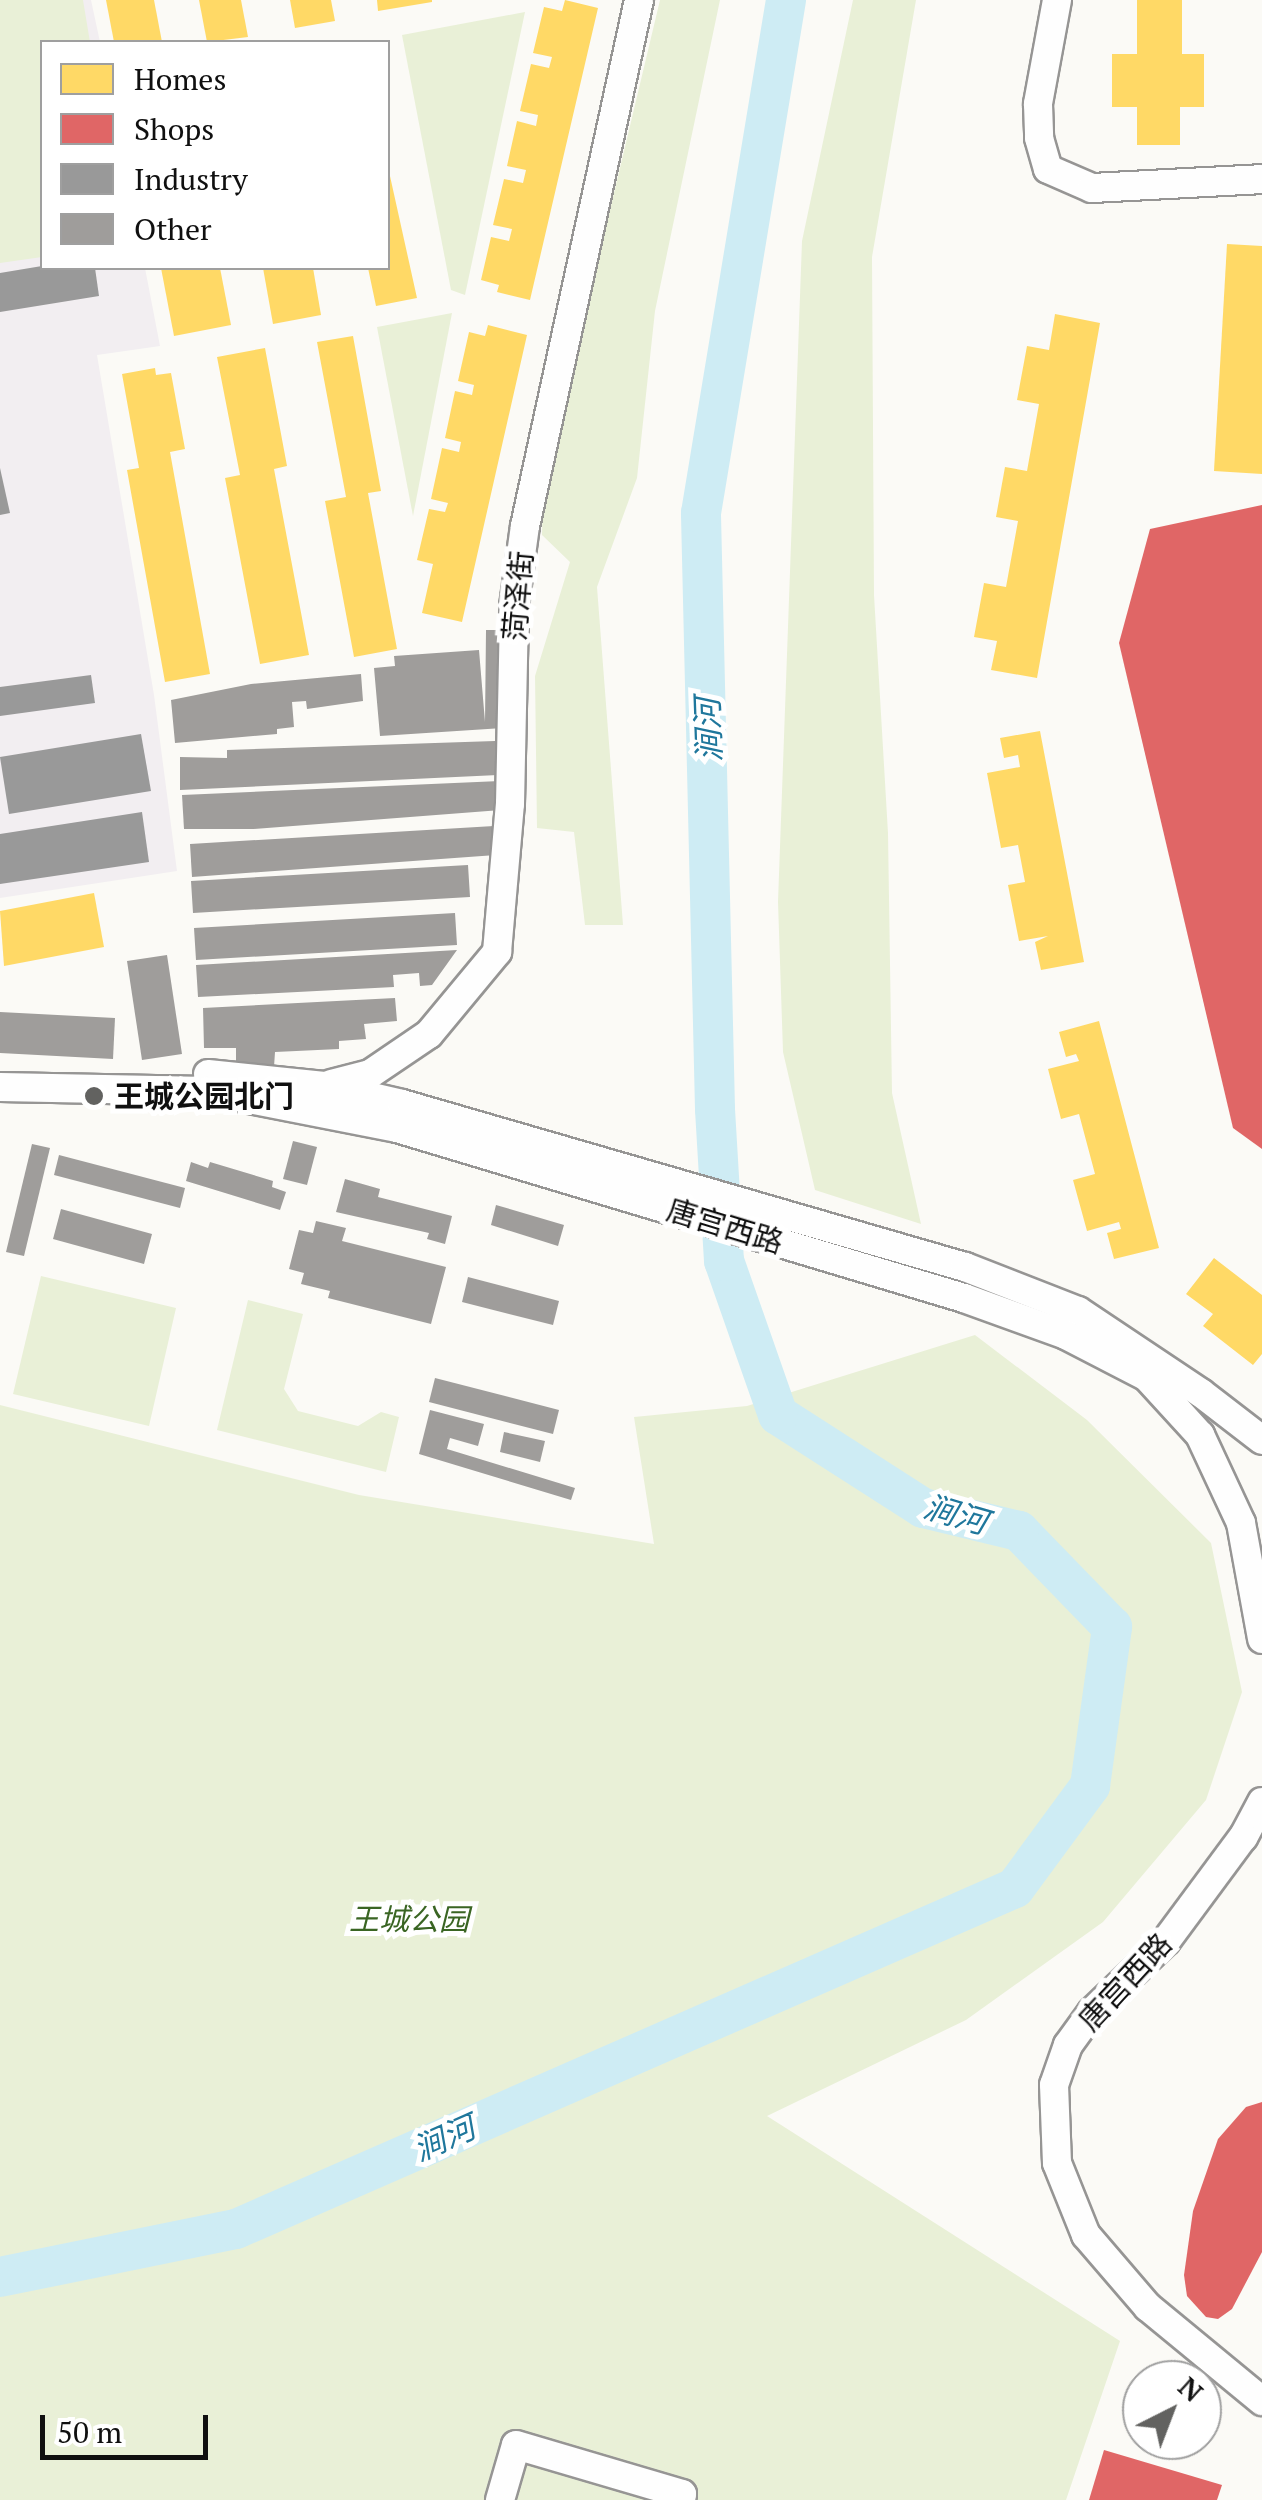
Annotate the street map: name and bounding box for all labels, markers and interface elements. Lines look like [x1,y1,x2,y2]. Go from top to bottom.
legend [40,40,390,270]
text: Homes [134,59,226,99]
text: Shops [134,109,214,149]
text: Industry [134,159,248,199]
text: Other [134,209,212,249]
street label: 菏泽街 [496,550,540,642]
water label: 涧河 [688,697,728,763]
place label: 王城公园北门 [114,1078,294,1114]
marker: 王城公园北门 [83,1085,105,1107]
street label: 唐宫西路 [662,1191,788,1261]
water label: 涧河 [920,1487,992,1541]
park label: 王城公园 [349,1901,469,1937]
street label: 唐宫西路 [1071,1926,1179,2038]
water label: 涧河 [407,2107,481,2169]
north arrow [1122,2360,1222,2460]
text: N [1171,2368,1211,2410]
scale bar [45,2395,212,2457]
text: 50 m [57,2412,122,2452]

